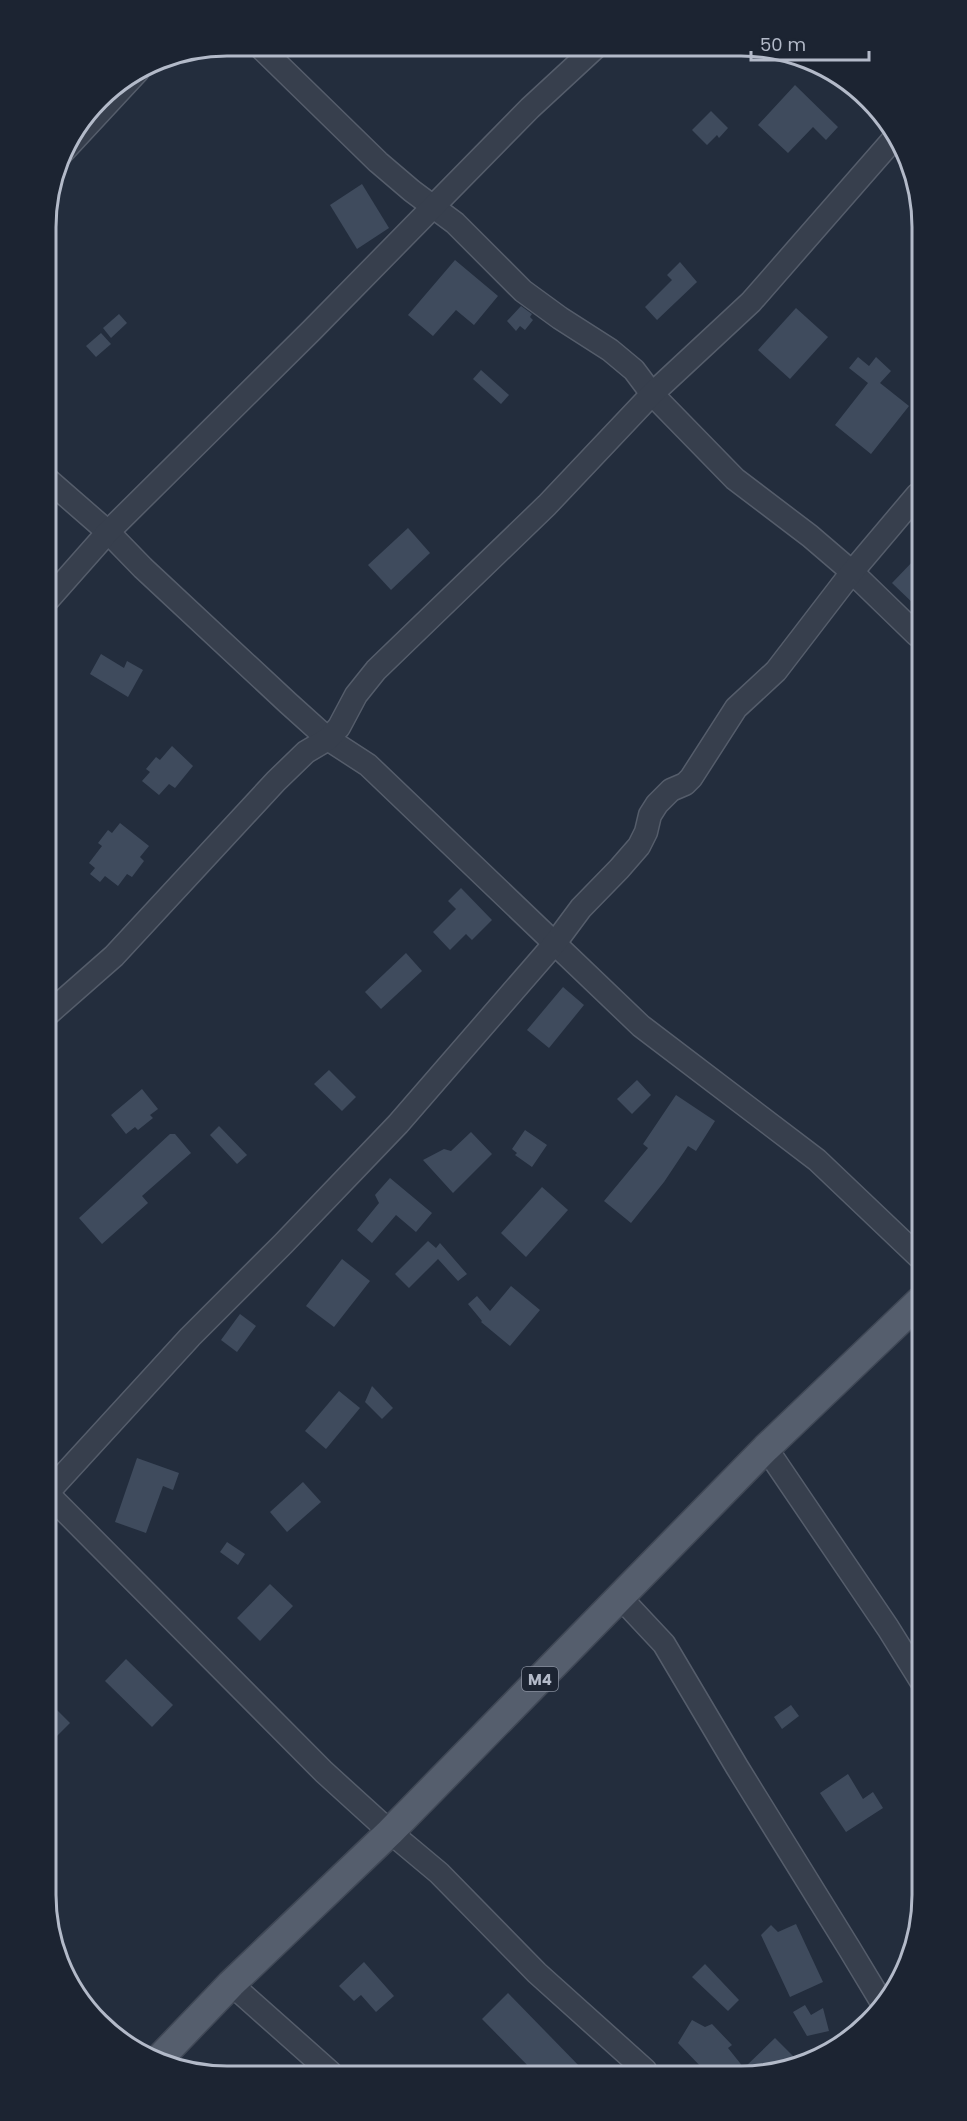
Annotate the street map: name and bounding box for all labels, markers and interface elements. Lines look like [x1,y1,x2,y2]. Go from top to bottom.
scale bar [751,24,870,62]
text: 50 m [760,32,806,57]
road number: M4 [522,1667,558,1691]

